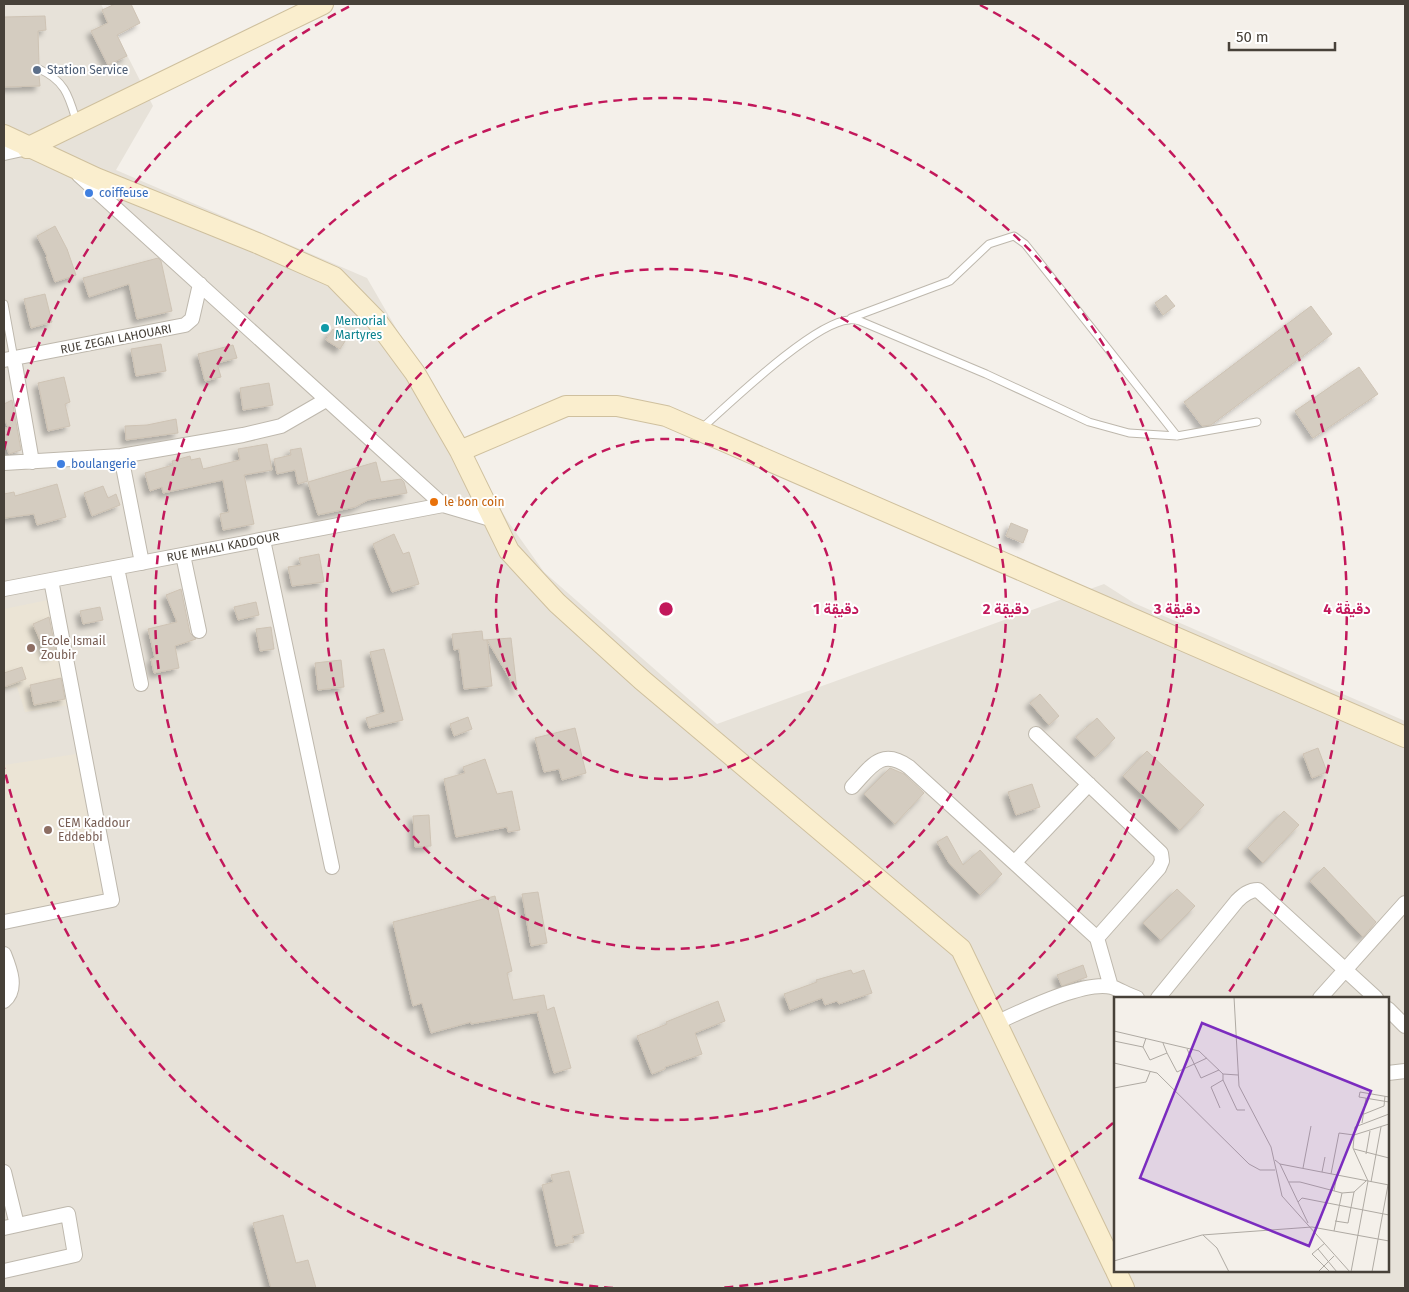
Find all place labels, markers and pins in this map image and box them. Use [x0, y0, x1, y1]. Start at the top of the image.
place label: Station Service [47, 63, 128, 77]
marker: Station Service [31, 64, 43, 76]
place label: coiffeuse [99, 186, 148, 200]
marker: coiffeuse [83, 187, 95, 199]
place label: Memorial Martyres [335, 314, 387, 342]
marker: Memorial Martyres [319, 322, 331, 334]
place label: boulangerie [71, 457, 136, 471]
marker: boulangerie [55, 458, 67, 470]
place label: le bon coin [444, 495, 504, 509]
marker: le bon coin [428, 496, 440, 508]
centre of rings [657, 600, 675, 618]
place label: Ecole Ismail Zoubir [41, 634, 106, 662]
marker: Ecole Ismail Zoubir [25, 642, 37, 654]
place label: CEM Kaddour Eddebbi [58, 816, 131, 844]
marker: CEM Kaddour Eddebbi [42, 824, 54, 836]

